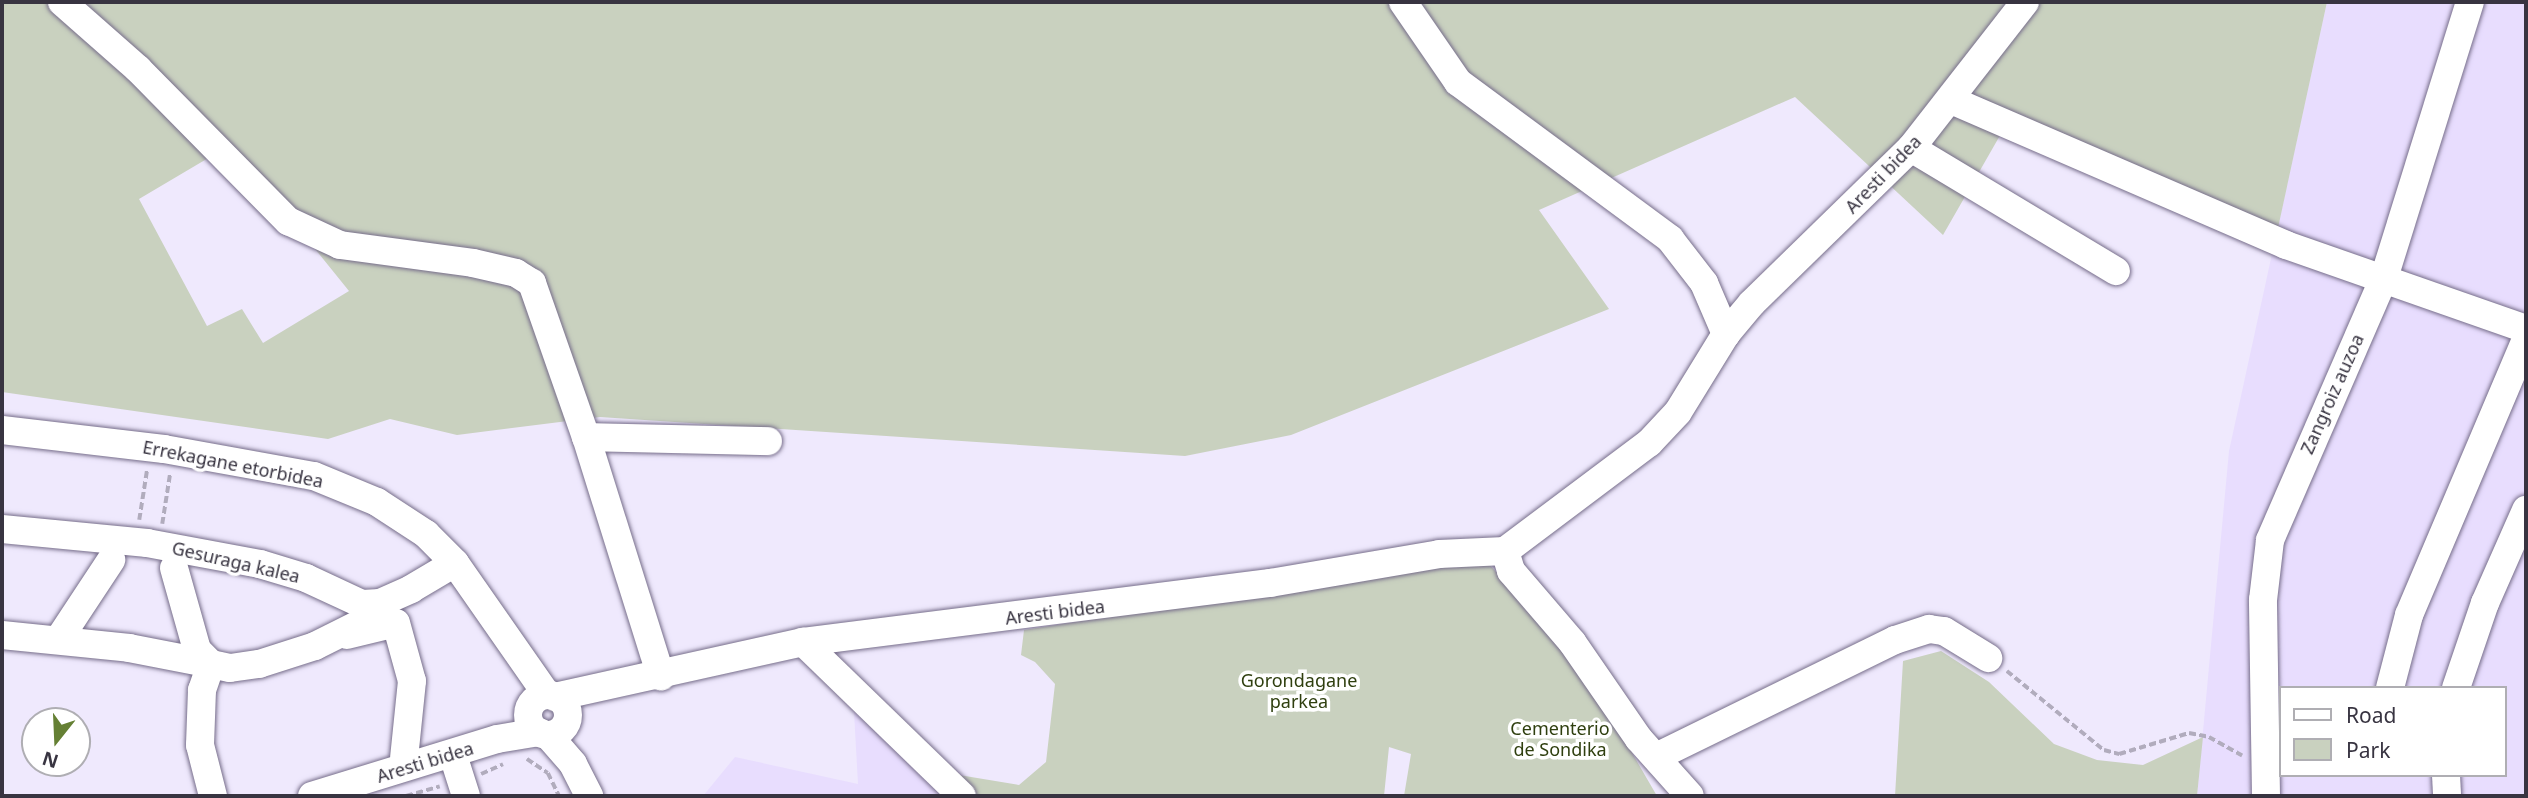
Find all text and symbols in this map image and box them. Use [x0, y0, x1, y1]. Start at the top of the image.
street label: Aresti bidea [1840, 130, 1926, 218]
street label: Zangroiz auzoa [2296, 331, 2368, 457]
street label: Errekagane etorbidea [141, 436, 325, 492]
street label: Gesuraga kalea [170, 537, 302, 587]
street label: Aresti bidea [1004, 595, 1106, 629]
park label: Gorondagane parkea [1241, 670, 1357, 712]
legend [2280, 686, 2507, 777]
text: Road [2346, 701, 2396, 729]
north arrow [21, 707, 91, 777]
park label: Cementerio de Sondika [1510, 718, 1610, 760]
text: Park [2346, 736, 2390, 764]
street label: Aresti bidea [374, 737, 476, 787]
text: N [39, 745, 62, 775]

